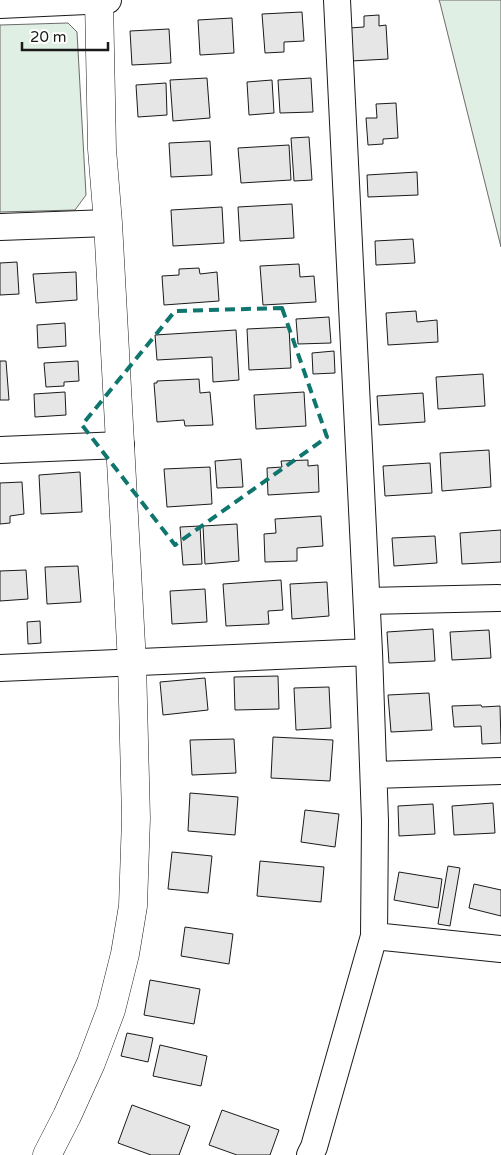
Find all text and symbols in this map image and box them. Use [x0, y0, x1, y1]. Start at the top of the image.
scale bar [22, 20, 109, 52]
text: 20 m [30, 28, 67, 46]

